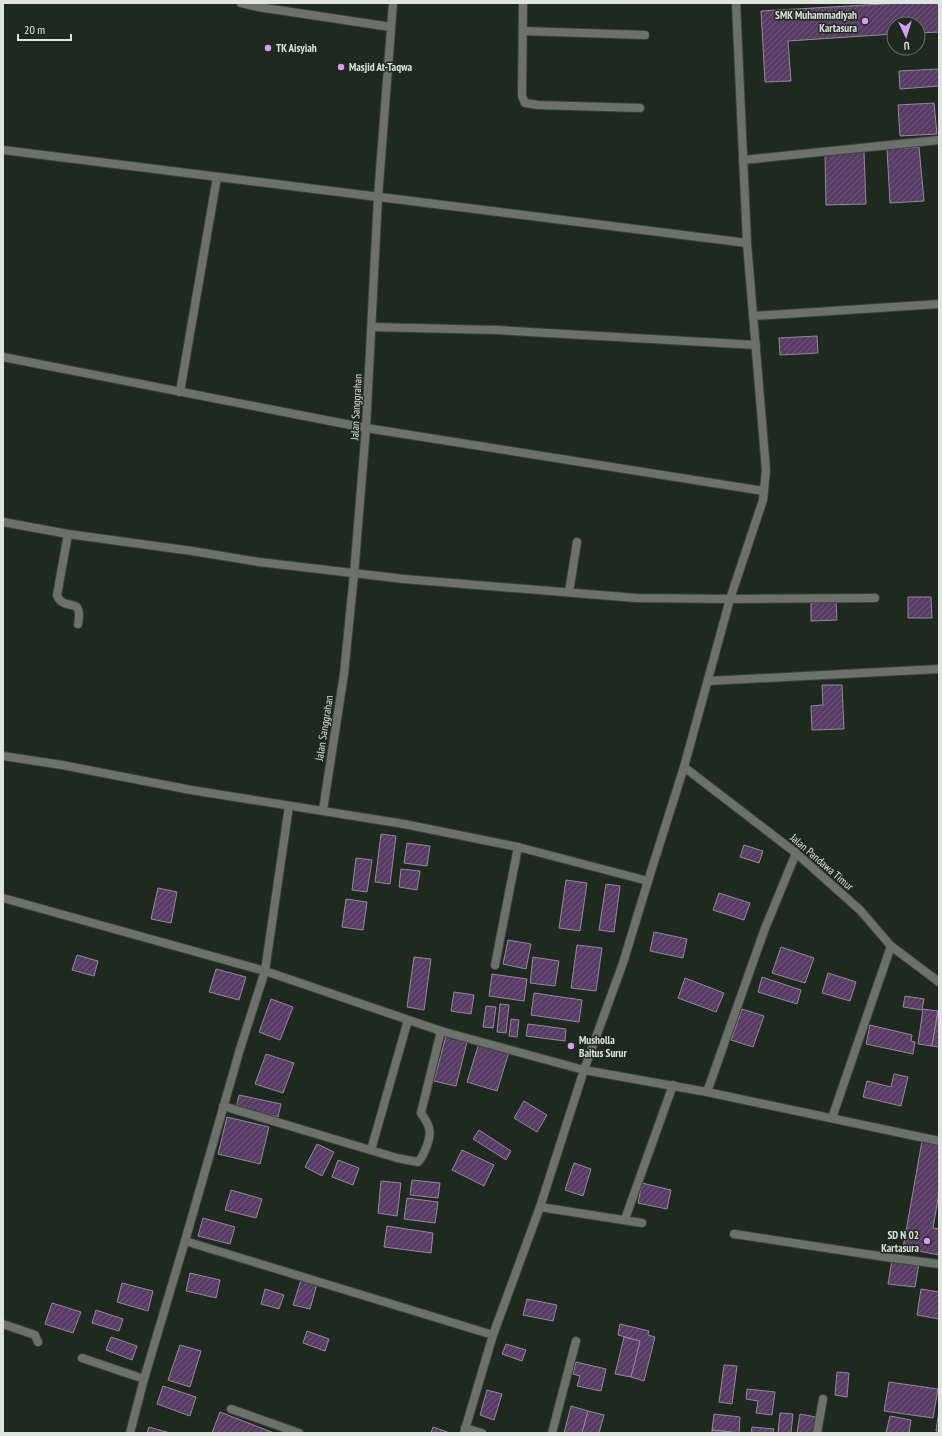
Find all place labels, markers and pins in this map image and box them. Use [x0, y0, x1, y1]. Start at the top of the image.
place label: SMK Muhammadiyah Kartasura [775, 8, 857, 35]
marker: SMK Muhammadiyah Kartasura [860, 16, 870, 26]
place label: TK Aisyiah [276, 41, 317, 55]
marker: TK Aisyiah [263, 43, 273, 53]
place label: Masjid At-Taqwa [349, 60, 413, 74]
marker: Masjid At-Taqwa [336, 62, 346, 72]
place label: Musholla Baitus Surur [579, 1033, 627, 1060]
marker: Musholla Baitus Surur [566, 1041, 576, 1051]
place label: SD N 02 Kartasura [881, 1228, 919, 1255]
marker: SD N 02 Kartasura [922, 1236, 932, 1246]

